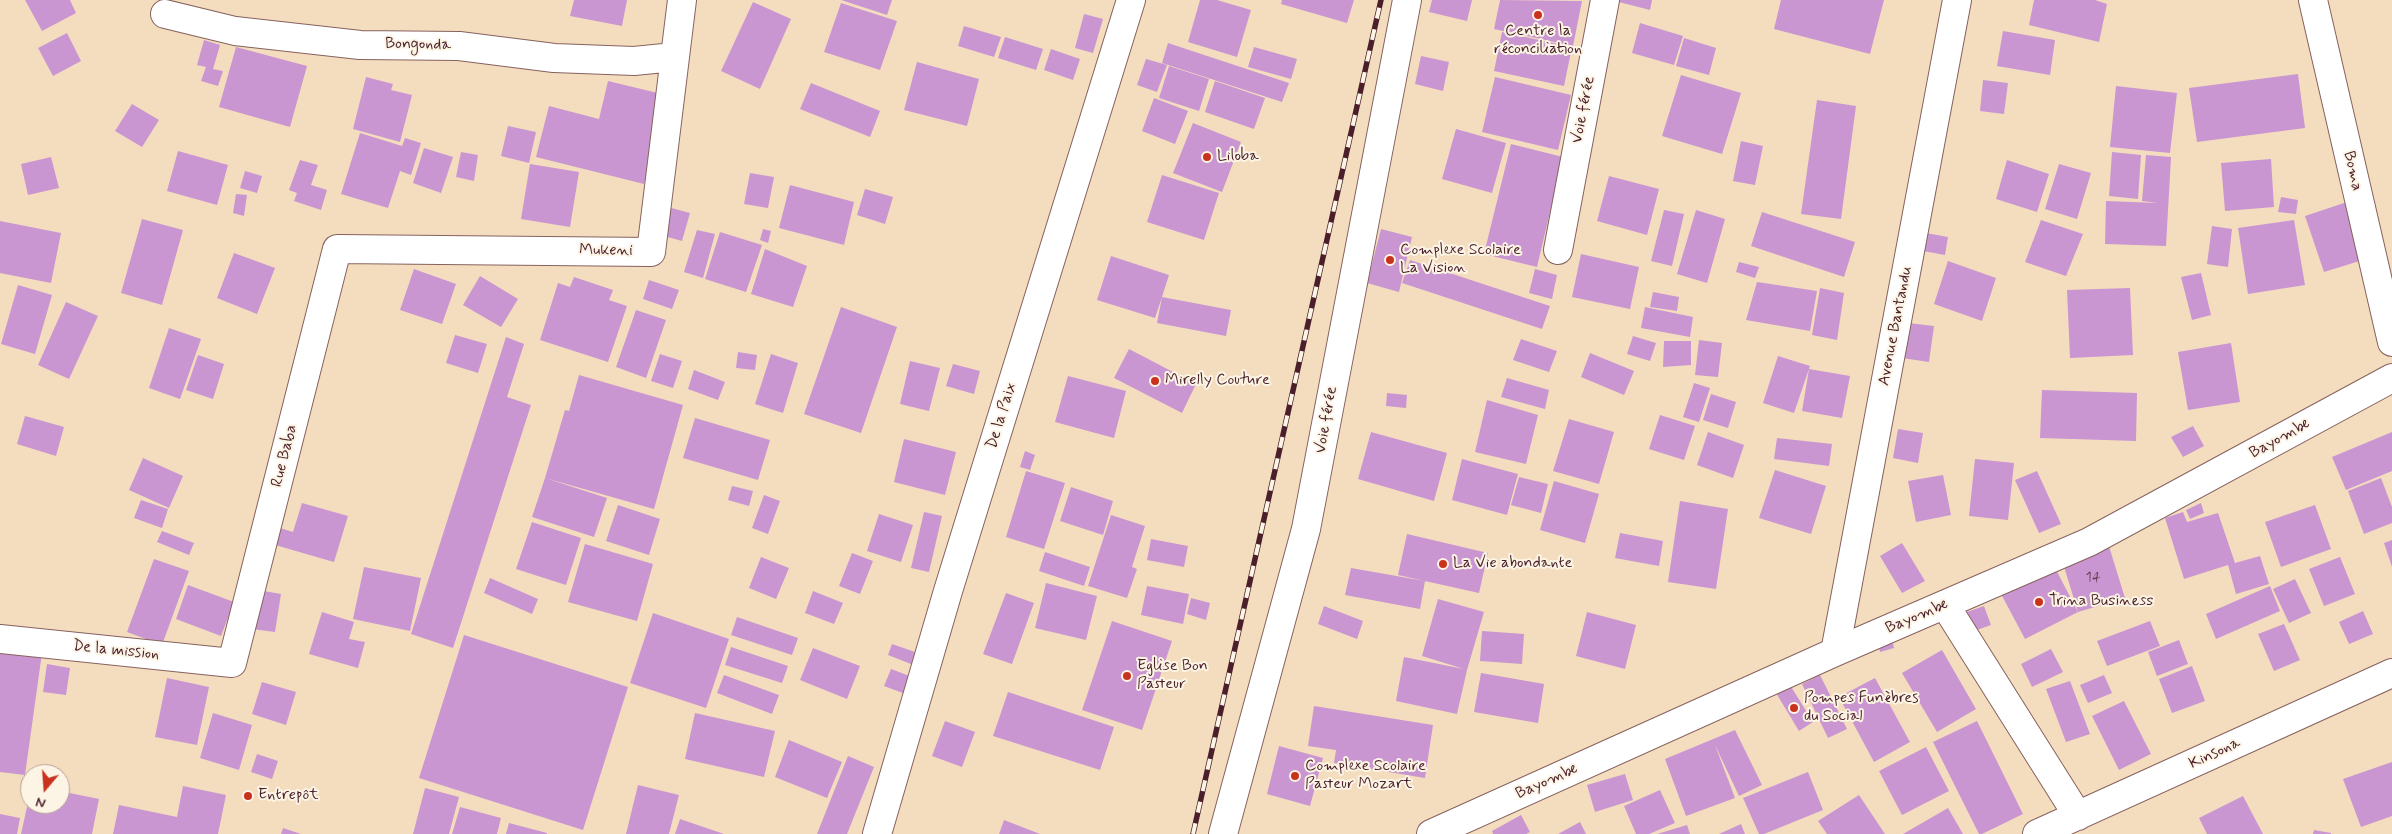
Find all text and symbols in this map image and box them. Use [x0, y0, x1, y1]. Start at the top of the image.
marker: Centre la réconciliation [1532, 9, 1544, 21]
place label: Centre la réconciliation [1494, 22, 1582, 60]
street label: Bongonda [385, 35, 451, 55]
street label: Voie férée [1568, 75, 1600, 145]
place label: Liloba [1217, 147, 1259, 167]
street label: Boma [2338, 149, 2366, 193]
marker: Liloba [1201, 151, 1213, 163]
street label: Mukeni [579, 241, 633, 261]
place label: Complexe Scolaire La Vision [1400, 241, 1521, 279]
marker: Complexe Scolaire La Vision [1384, 254, 1396, 266]
street label: Avenue Bantandu [1875, 265, 1917, 387]
place label: Mirelly Couture [1165, 371, 1270, 391]
marker: Mirelly Couture [1149, 375, 1161, 387]
street label: De la Paix [983, 381, 1021, 451]
street label: Voie férée [1312, 385, 1342, 455]
street label: Bayombe [2247, 415, 2313, 463]
street label: Rue Baba [268, 423, 302, 489]
place label: La Vie abondante [1453, 554, 1572, 574]
marker: La Vie abondante [1437, 558, 1449, 570]
house number: 14 [2086, 570, 2100, 586]
place label: Trina Business [2049, 592, 2153, 612]
street label: Bayombe [1883, 595, 1951, 639]
marker: Trina Business [2033, 596, 2045, 608]
street label: De la mission [72, 637, 160, 665]
place label: Eglise Bon Pasteur [1137, 657, 1208, 695]
marker: Eglise Bon Pasteur [1121, 670, 1133, 682]
place label: Pompes Funèbres du Social [1804, 689, 1918, 727]
marker: Pompes Funèbres du Social [1788, 702, 1800, 714]
street label: Kinsona [2186, 734, 2244, 774]
place label: Complexe Scolaire Pasteur Mozart [1305, 757, 1426, 795]
street label: Bayombe [1513, 760, 1581, 804]
north arrow [20, 764, 70, 814]
marker: Complexe Scolaire Pasteur Mozart [1289, 770, 1301, 782]
place label: Entrepôt [258, 786, 319, 806]
marker: Entrepôt [242, 790, 254, 802]
text: N [33, 792, 48, 812]

